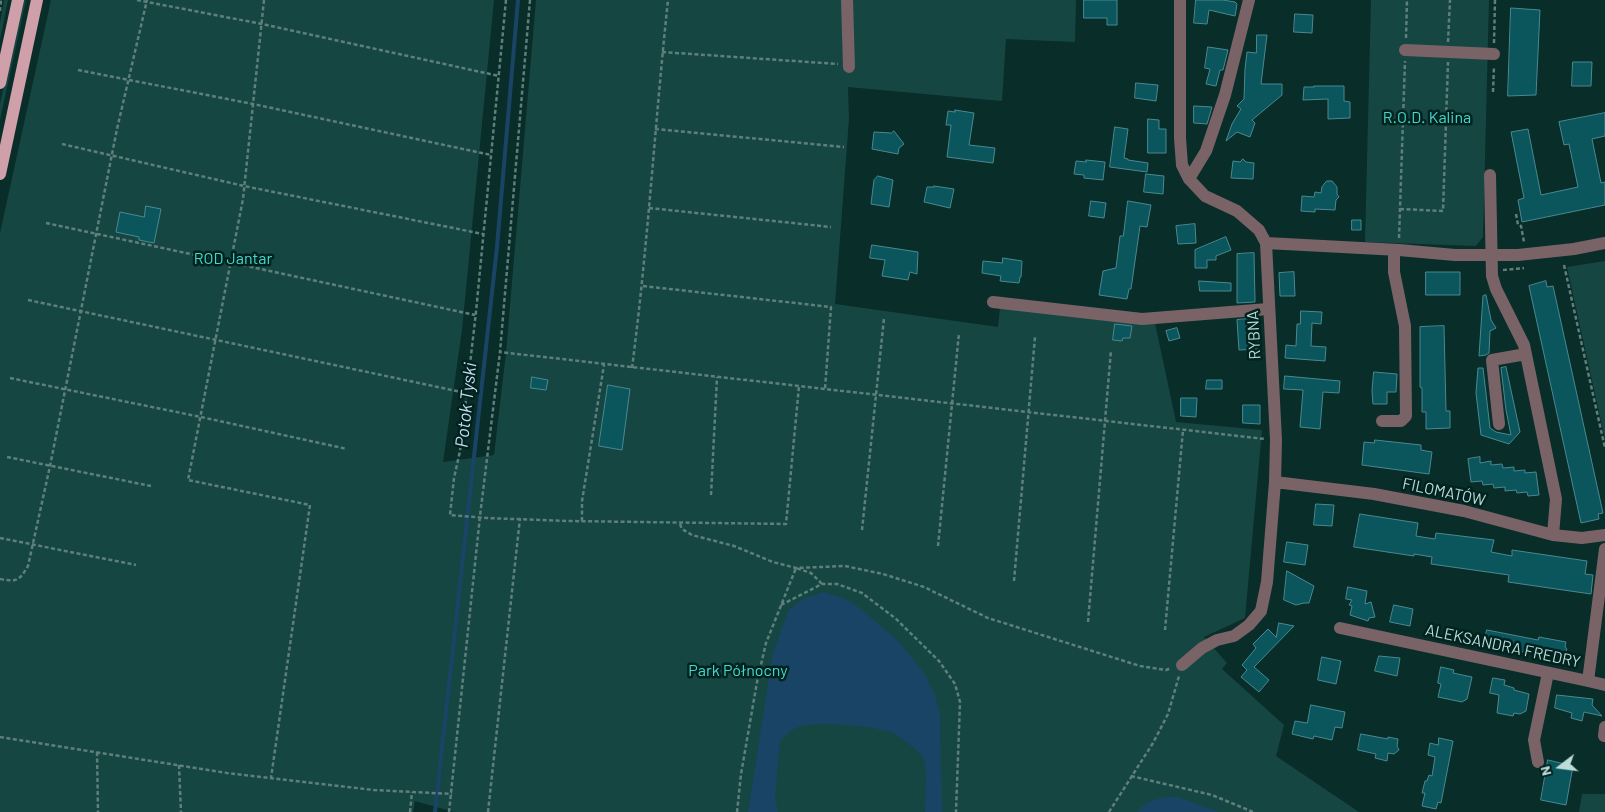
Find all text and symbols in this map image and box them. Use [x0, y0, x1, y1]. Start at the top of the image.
park label: R.O.D. Kalina [1383, 108, 1471, 128]
park label: ROD Jantar [194, 249, 272, 269]
street label: RYBNA [1243, 310, 1265, 360]
water label: Potok Tyski [451, 361, 481, 449]
street label: FILOMATÓW [1401, 474, 1487, 510]
street label: ALEKSANDRA FREDRY [1424, 620, 1582, 672]
park label: Park Północny [688, 661, 788, 681]
north arrow [1535, 742, 1585, 792]
text: N [1536, 764, 1554, 778]

